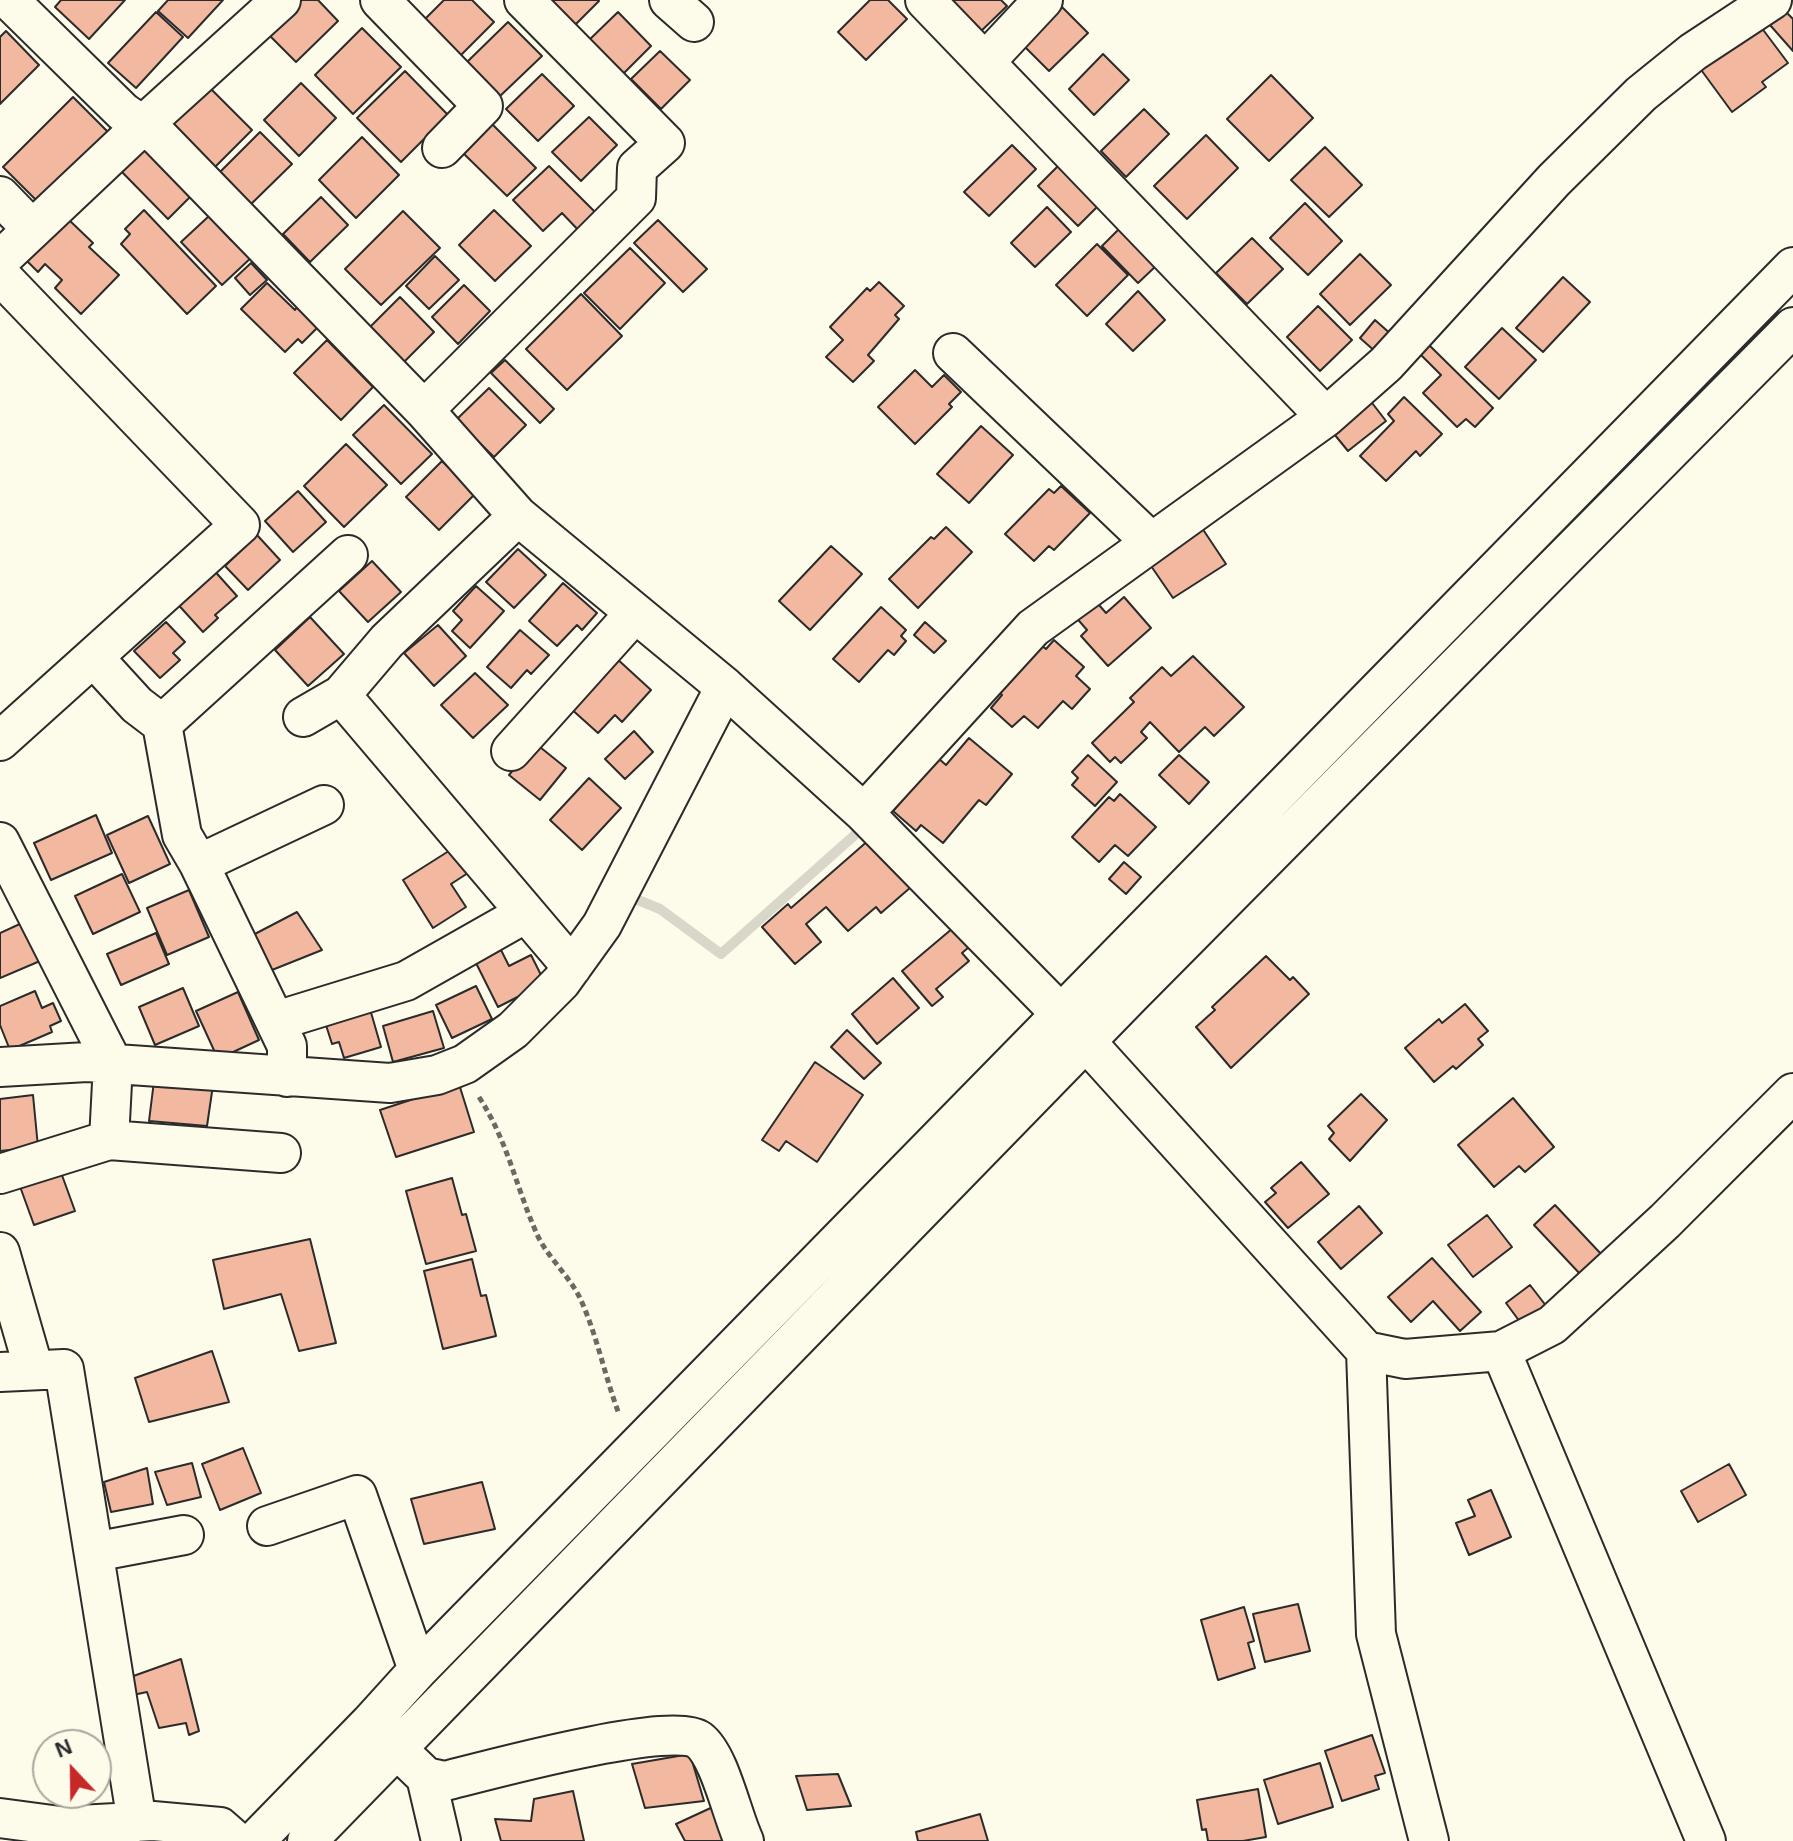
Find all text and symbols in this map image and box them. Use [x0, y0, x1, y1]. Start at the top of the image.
north arrow [32, 1729, 112, 1809]
text: N [52, 1734, 76, 1763]

